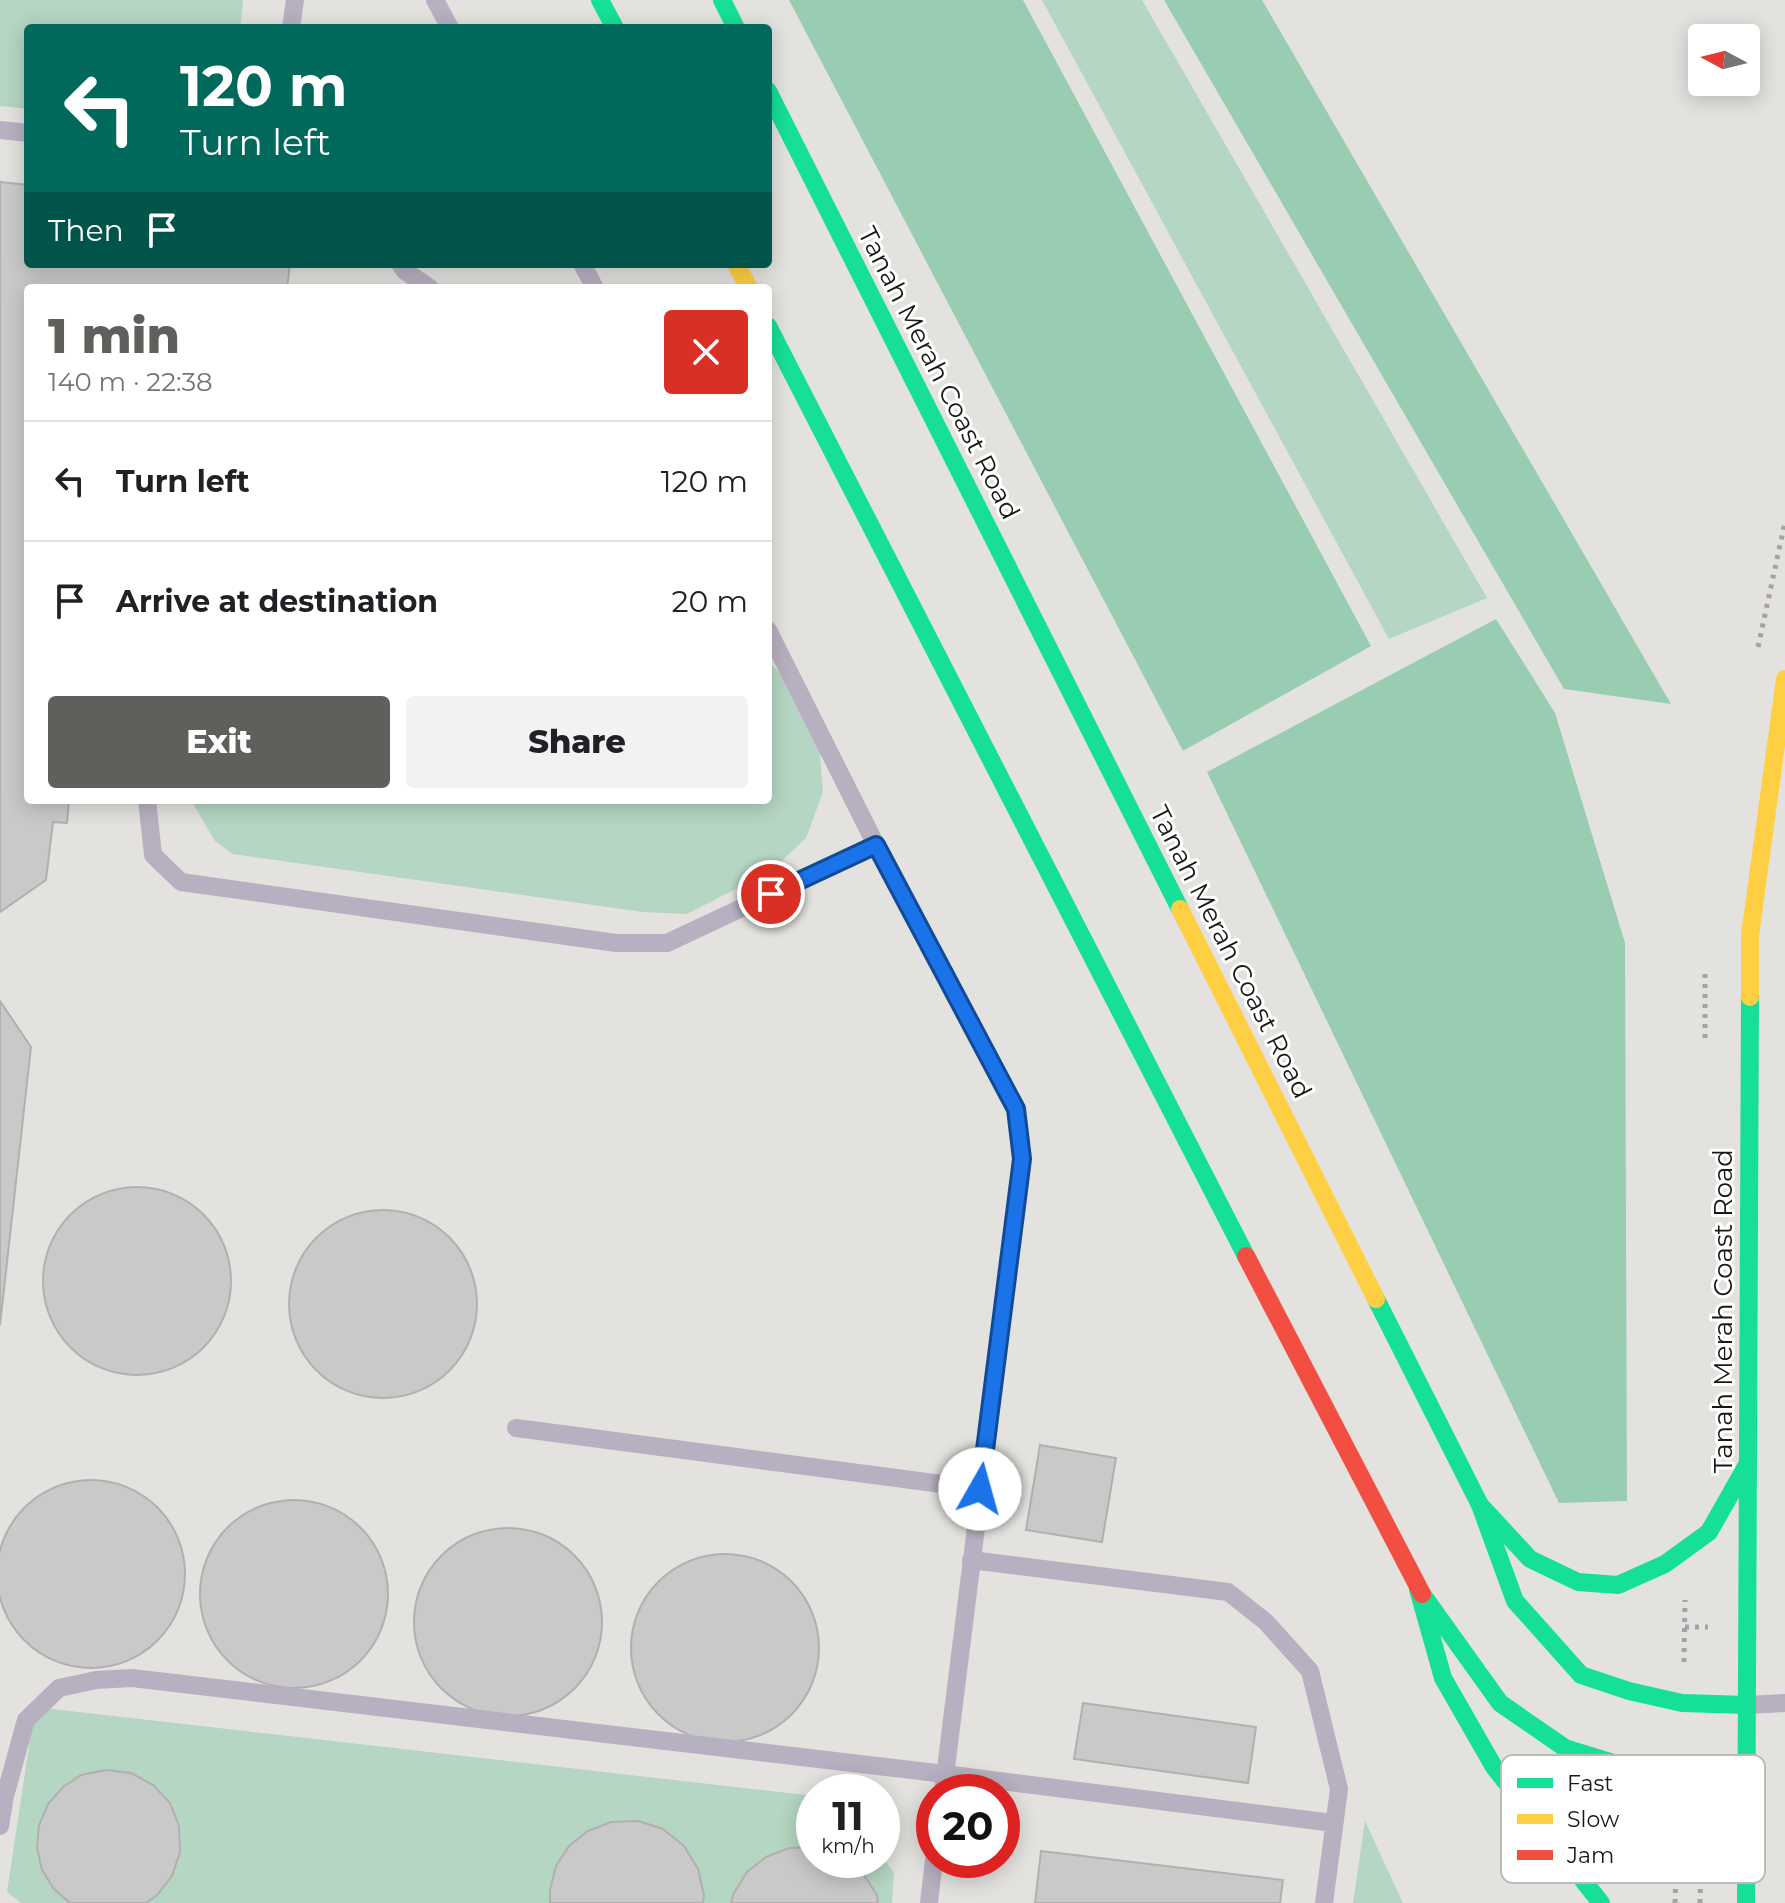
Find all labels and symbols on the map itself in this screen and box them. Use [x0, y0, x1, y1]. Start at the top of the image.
north arrow [1688, 24, 1760, 96]
street label: Tanah Merah Coast Road [851, 221, 1027, 525]
street label: Tanah Merah Coast Road [1143, 800, 1319, 1104]
pin [737, 860, 805, 928]
street label: Tanah Merah Coast Road [1707, 1149, 1739, 1473]
position arrow [938, 1447, 1022, 1531]
legend [1501, 1755, 1765, 1883]
text: Fast [1567, 1770, 1613, 1797]
speed limit sign: 20 [916, 1774, 1020, 1878]
text: Slow [1567, 1806, 1620, 1833]
text: Jam [1566, 1842, 1614, 1869]

